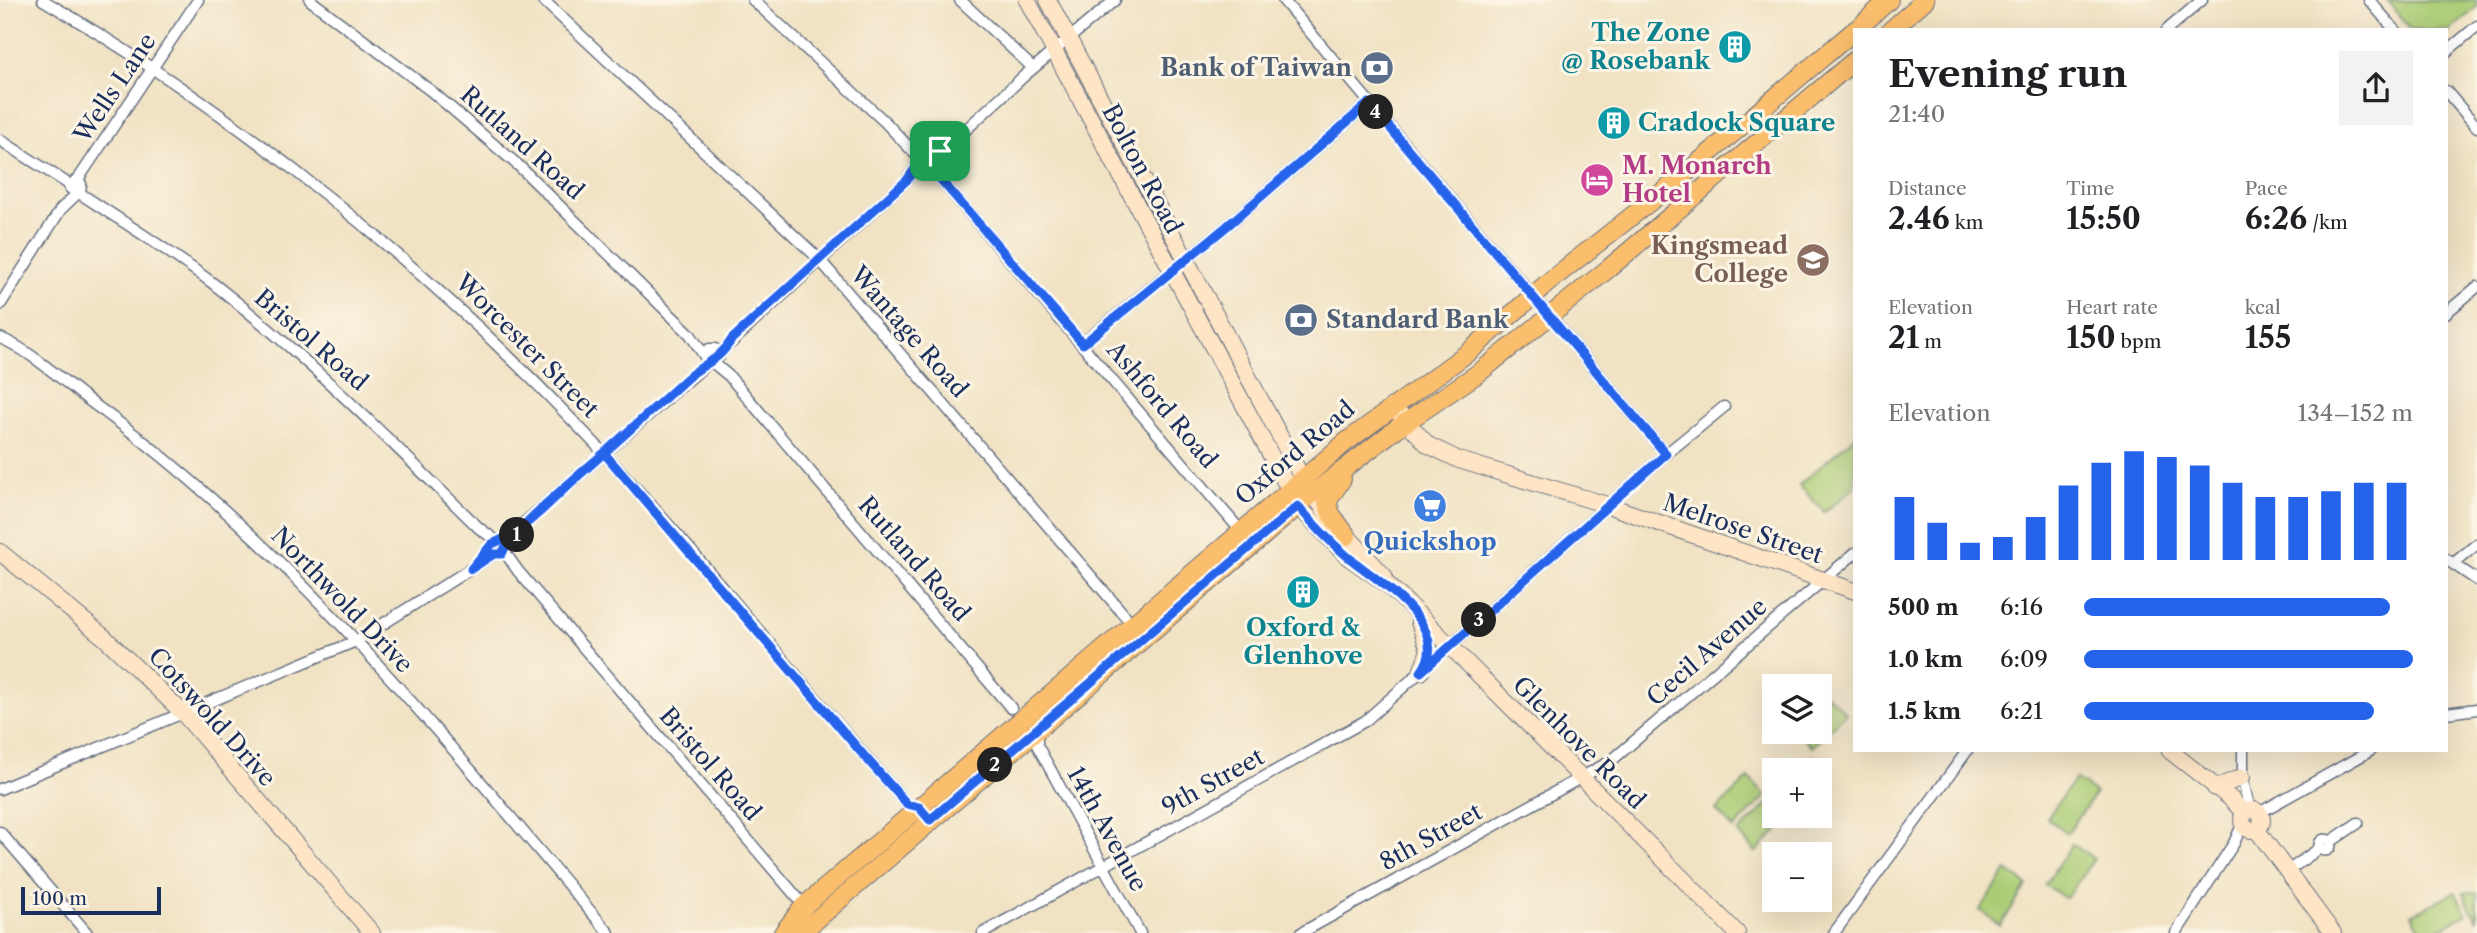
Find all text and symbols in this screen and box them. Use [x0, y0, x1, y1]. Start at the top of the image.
place label: The Zone @ Rosebank [1561, 18, 1711, 75]
street label: Wells Lane [67, 28, 162, 149]
building icon: The Zone @ Rosebank [1716, 28, 1754, 66]
bank icon: Bank of Taiwan [1358, 49, 1396, 87]
text: Evening run [1888, 50, 2128, 97]
button: share [2339, 51, 2413, 125]
place label: Bank of Taiwan [1160, 53, 1353, 82]
street label: Rutland Road [455, 80, 590, 206]
pin: 4 [1358, 94, 1394, 130]
street label: Bolton Road [1096, 99, 1189, 239]
text: 4 [1370, 100, 1381, 123]
text: 21:40 [1888, 100, 1945, 128]
building icon: Cradock Square [1595, 104, 1633, 142]
place label: Cradock Square [1638, 108, 1835, 137]
pin [910, 121, 970, 181]
icon: arrive [921, 132, 959, 170]
place label: M. Monarch Hotel [1622, 151, 1772, 208]
hotel icon: M. Monarch Hotel [1578, 161, 1616, 199]
text: Distance [1888, 177, 1967, 200]
text: Time [2066, 177, 2114, 200]
text: Pace [2245, 177, 2288, 200]
text: 2.46 [1888, 200, 1950, 237]
text: 15:50 [2066, 200, 2141, 237]
text: 6:26 [2245, 200, 2307, 237]
text: km [1950, 211, 1983, 234]
text: /km [2307, 211, 2348, 234]
place label: Kingsmead College [1651, 231, 1788, 288]
school or university icon: Kingsmead College [1794, 241, 1832, 279]
street label: Wantage Road [844, 259, 975, 404]
street label: Worcester Street [449, 267, 606, 424]
street label: Bristol Road [249, 283, 374, 397]
text: Elevation [1888, 296, 1973, 319]
text: Heart rate [2066, 296, 2158, 319]
text: kcal [2245, 296, 2281, 319]
bank icon: Standard Bank [1282, 301, 1320, 339]
place label: Standard Bank [1326, 305, 1510, 334]
text: 21 [1888, 319, 1919, 356]
text: 150 [2066, 319, 2116, 356]
text: 155 [2245, 319, 2291, 356]
text: m [1919, 330, 1942, 353]
text: bpm [2116, 330, 2161, 353]
street label: Ashford Road [1100, 335, 1224, 474]
street label: Oxford Road [1229, 394, 1361, 511]
text: Elevation [1888, 399, 1991, 427]
text: 134–152 m [2298, 399, 2413, 427]
supermarket icon: Quickshop [1411, 487, 1449, 525]
street label: Melrose Street [1659, 488, 1827, 570]
street label: Rutland Road [852, 490, 977, 627]
pin: 1 [500, 518, 534, 552]
street label: Northwold Drive [265, 521, 419, 679]
text: 1 [512, 523, 521, 546]
place label: Quickshop [1363, 527, 1497, 556]
building icon: Oxford & Glenhove [1284, 573, 1322, 611]
street label: Cecil Avenue [1641, 592, 1773, 712]
text: 500 m [1888, 593, 1959, 621]
text: 6:16 [2000, 593, 2043, 621]
pin: 3 [1462, 602, 1496, 638]
text: 3 [1473, 608, 1484, 631]
place label: Oxford & Glenhove [1243, 613, 1363, 670]
street label: Cotswold Drive [143, 641, 282, 792]
text: 1.0 km [1888, 645, 1963, 673]
text: 6:09 [2000, 645, 2048, 673]
street label: Glenhove Road [1507, 670, 1652, 815]
map controls [1762, 674, 1832, 912]
button: layers [1762, 674, 1832, 744]
text: 1.5 km [1888, 697, 1961, 725]
text: 6:21 [2000, 697, 2043, 725]
street label: Bristol Road [653, 701, 768, 826]
street label: 9th Street [1157, 741, 1269, 821]
pin: 2 [978, 748, 1012, 782]
text: 2 [989, 753, 1000, 776]
button: + [1762, 758, 1832, 828]
street label: 14th Avenue [1061, 761, 1154, 896]
street label: 8th Street [1375, 796, 1487, 876]
button: − [1762, 842, 1832, 912]
scale bar [21, 884, 161, 916]
text: 100 m [32, 887, 87, 910]

